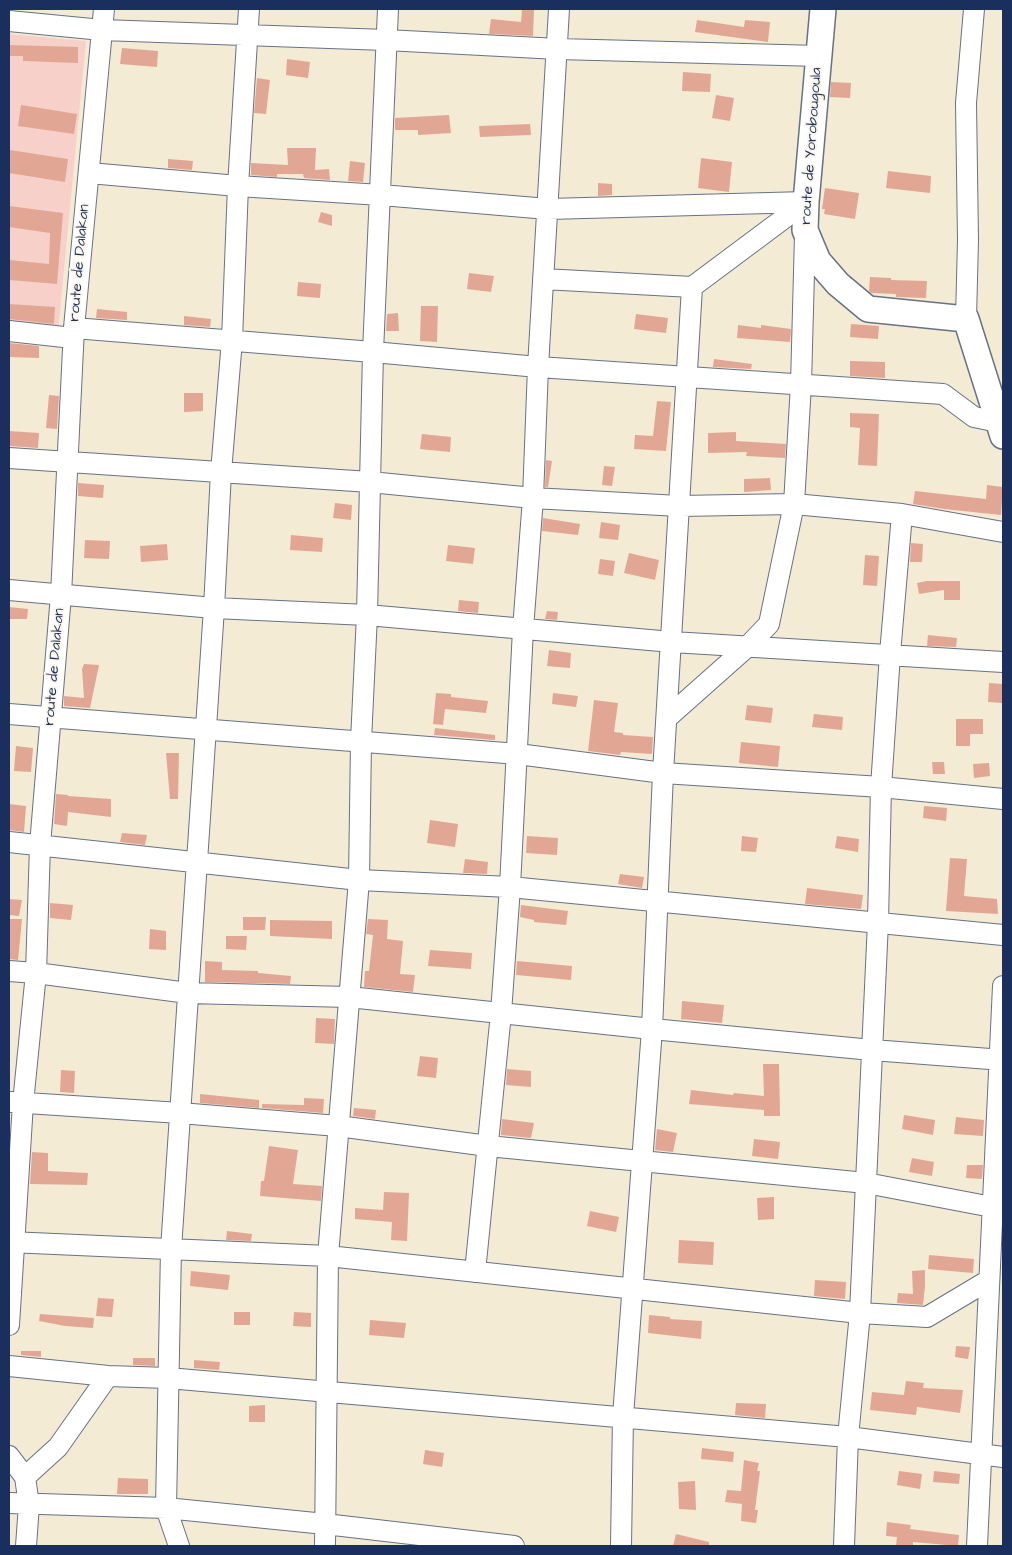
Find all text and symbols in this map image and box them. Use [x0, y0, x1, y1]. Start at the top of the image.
street label: route de Yorobougoula [798, 67, 826, 225]
street label: route de Dalakan [66, 203, 94, 323]
street label: route de Dalakan [41, 607, 69, 727]

